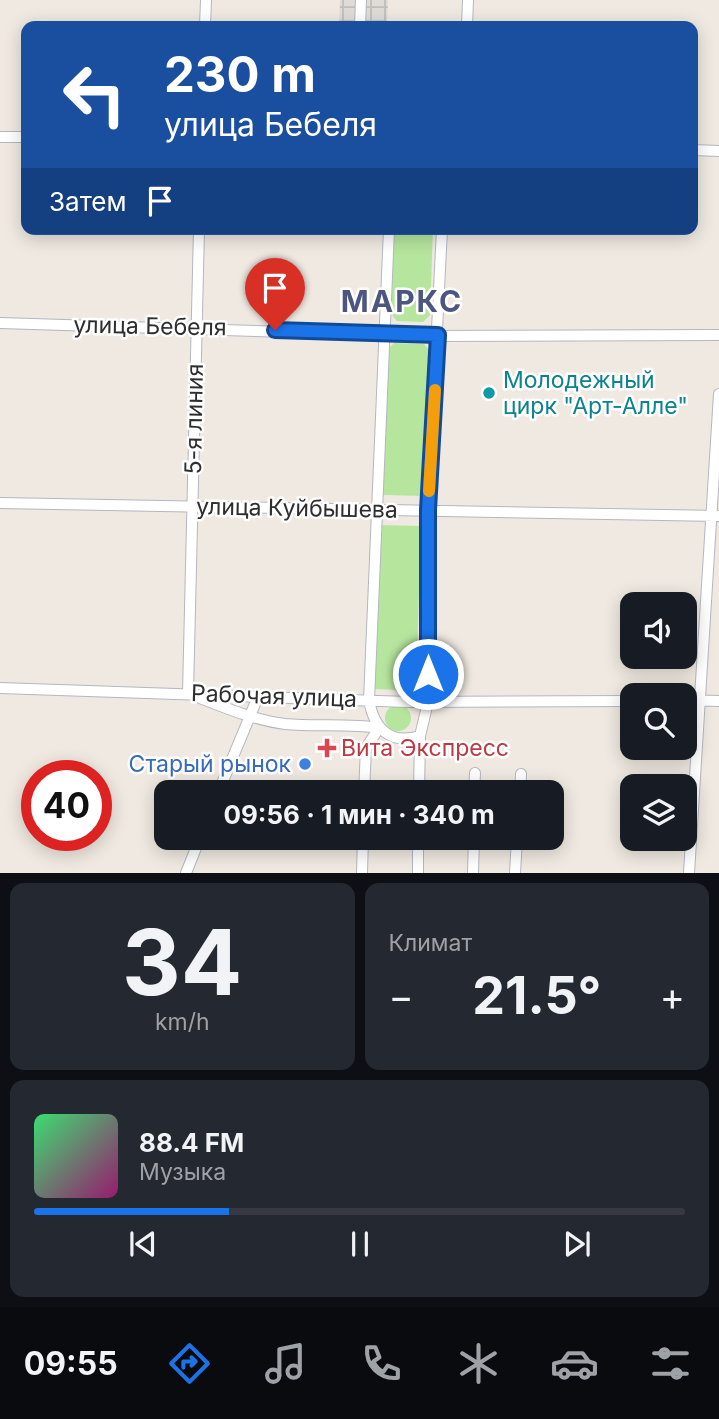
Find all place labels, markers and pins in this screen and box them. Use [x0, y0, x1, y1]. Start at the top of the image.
pin [245, 258, 305, 330]
place label: Молодежный цирк "Арт-Алле" [503, 366, 688, 420]
marker: Молодежный цирк "Арт-Алле" [481, 385, 497, 401]
place label: Вита Экспресс [341, 734, 509, 762]
marker: Вита Экспресс [319, 740, 335, 756]
place label: Старый рынок [129, 750, 292, 778]
marker: Старый рынок [297, 756, 313, 772]

